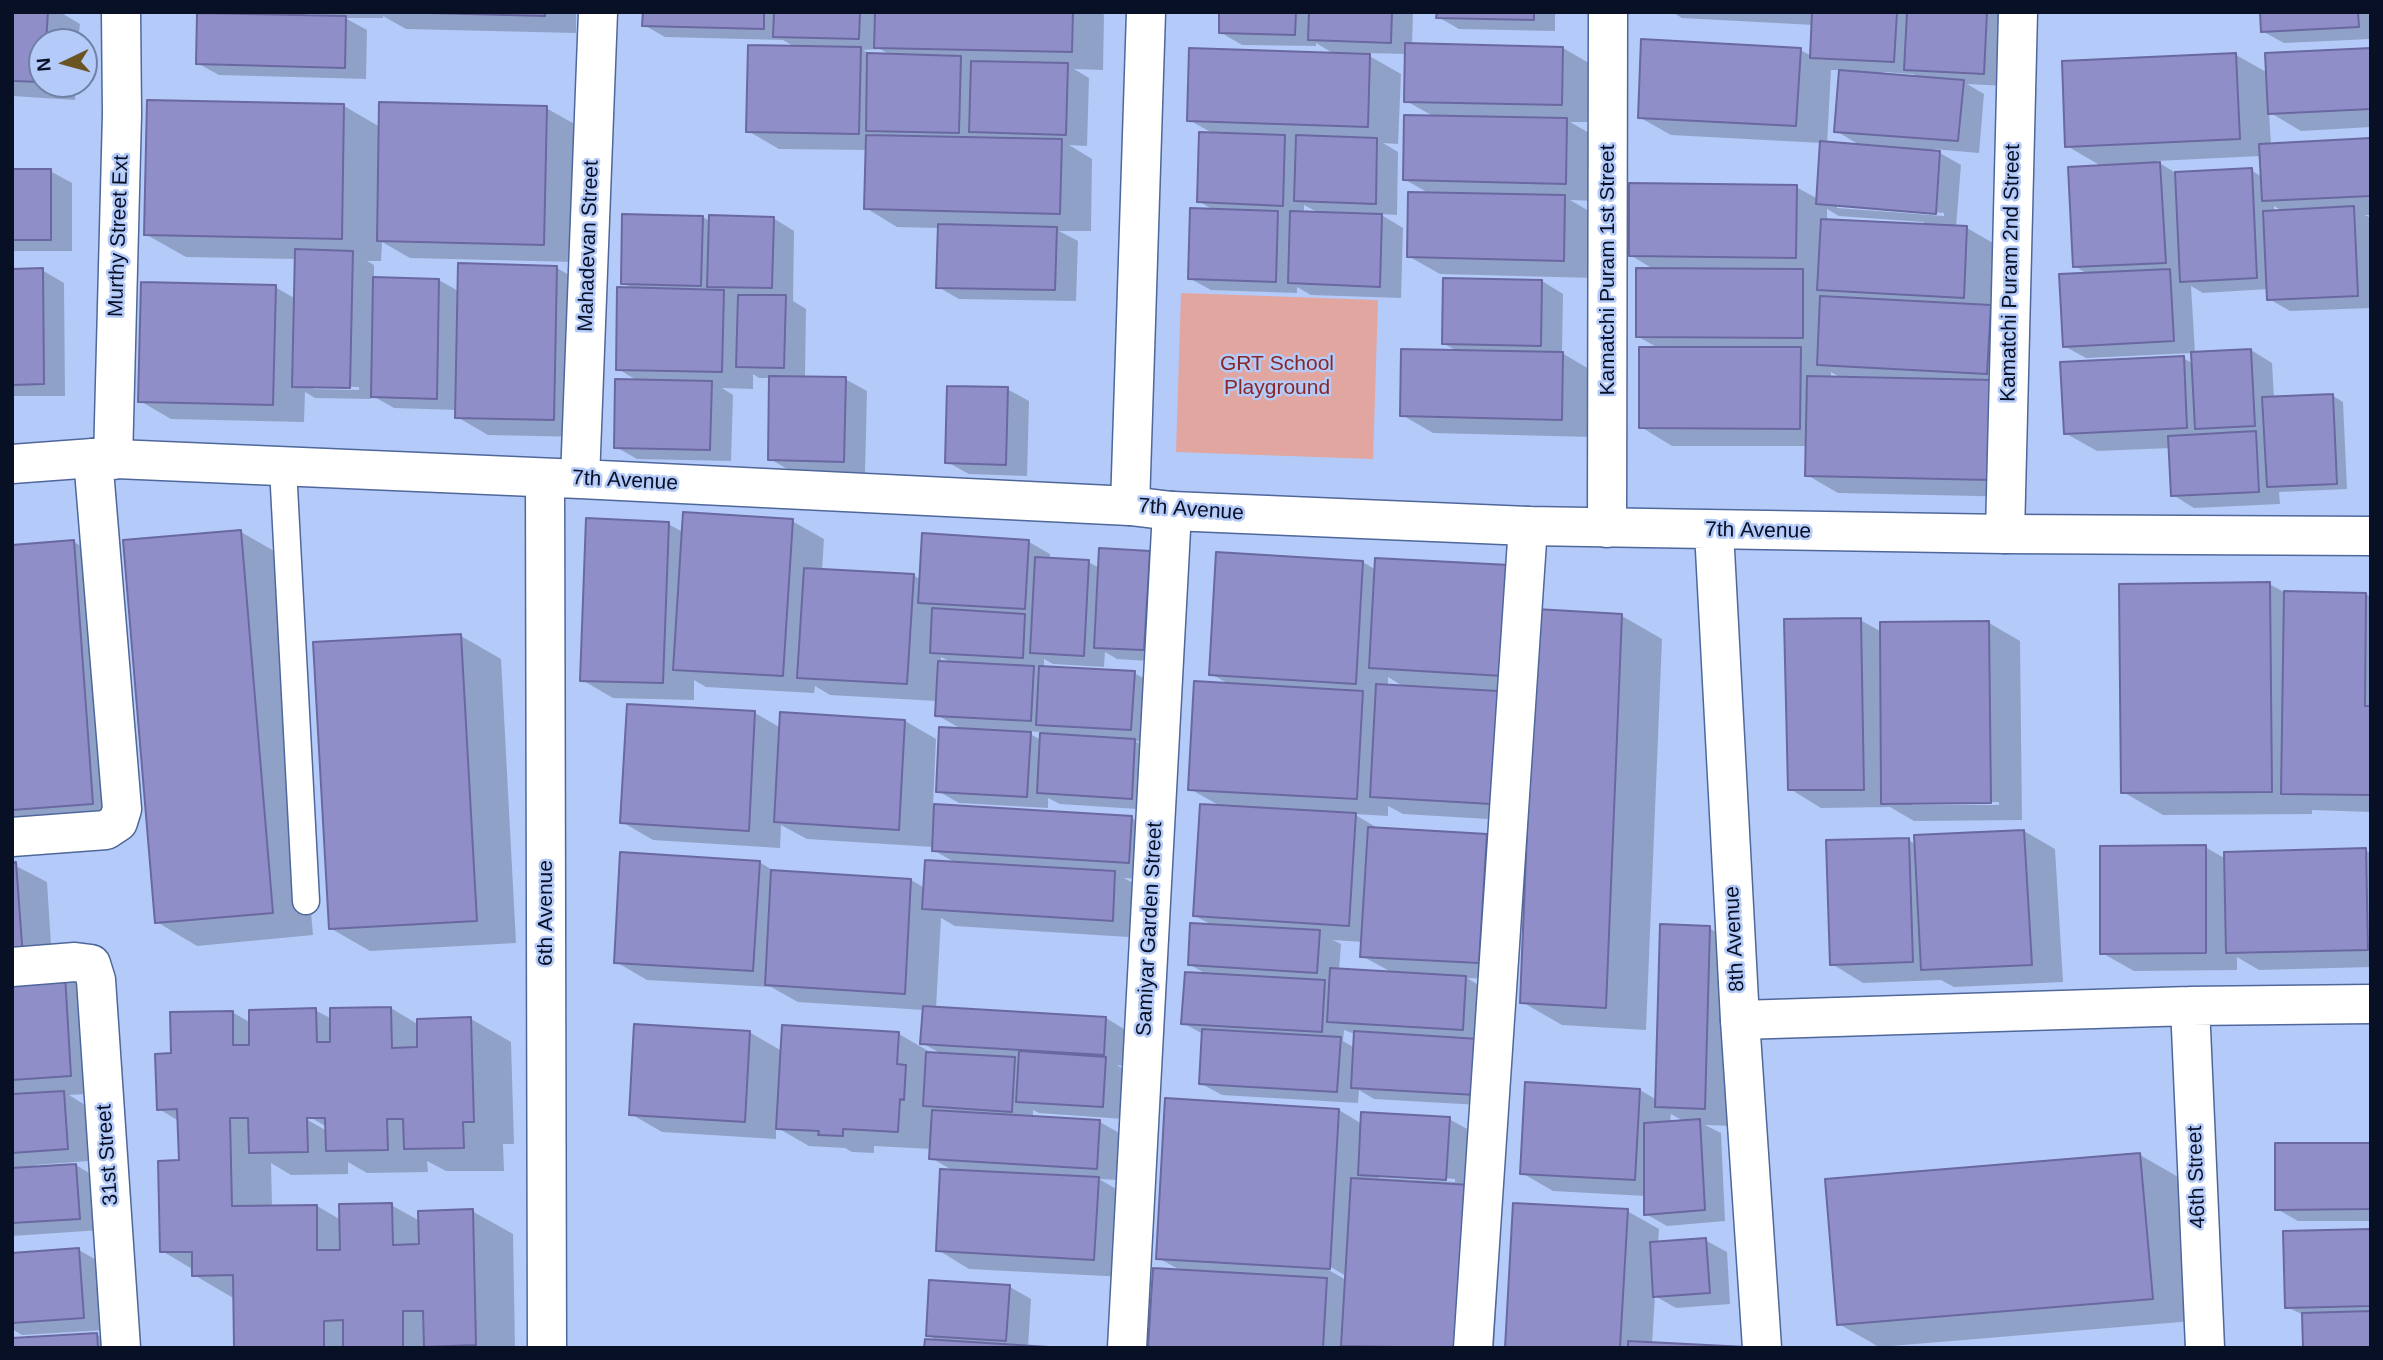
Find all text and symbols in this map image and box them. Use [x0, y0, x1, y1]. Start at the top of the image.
north arrow [28, 28, 98, 98]
text: N [33, 57, 55, 72]
street label: Kamatchi Puram 2nd Street [1996, 144, 2026, 402]
street label: Kamatchi Puram 1st Street [1595, 145, 1621, 395]
street label: Murthy Street Ext [104, 155, 134, 317]
street label: Mahadevan Street [573, 160, 605, 332]
park label: GRT School Playground [1220, 351, 1334, 401]
street label: 7th Avenue [571, 466, 679, 496]
street label: 7th Avenue [1137, 494, 1245, 526]
street label: 7th Avenue [1705, 517, 1811, 545]
street label: Samiyar Garden Street [1132, 821, 1168, 1037]
street label: 6th Avenue [533, 860, 559, 966]
street label: 8th Avenue [1720, 885, 1750, 993]
street label: 31st Street [92, 1103, 124, 1207]
street label: 46th Street [2183, 1125, 2211, 1229]

